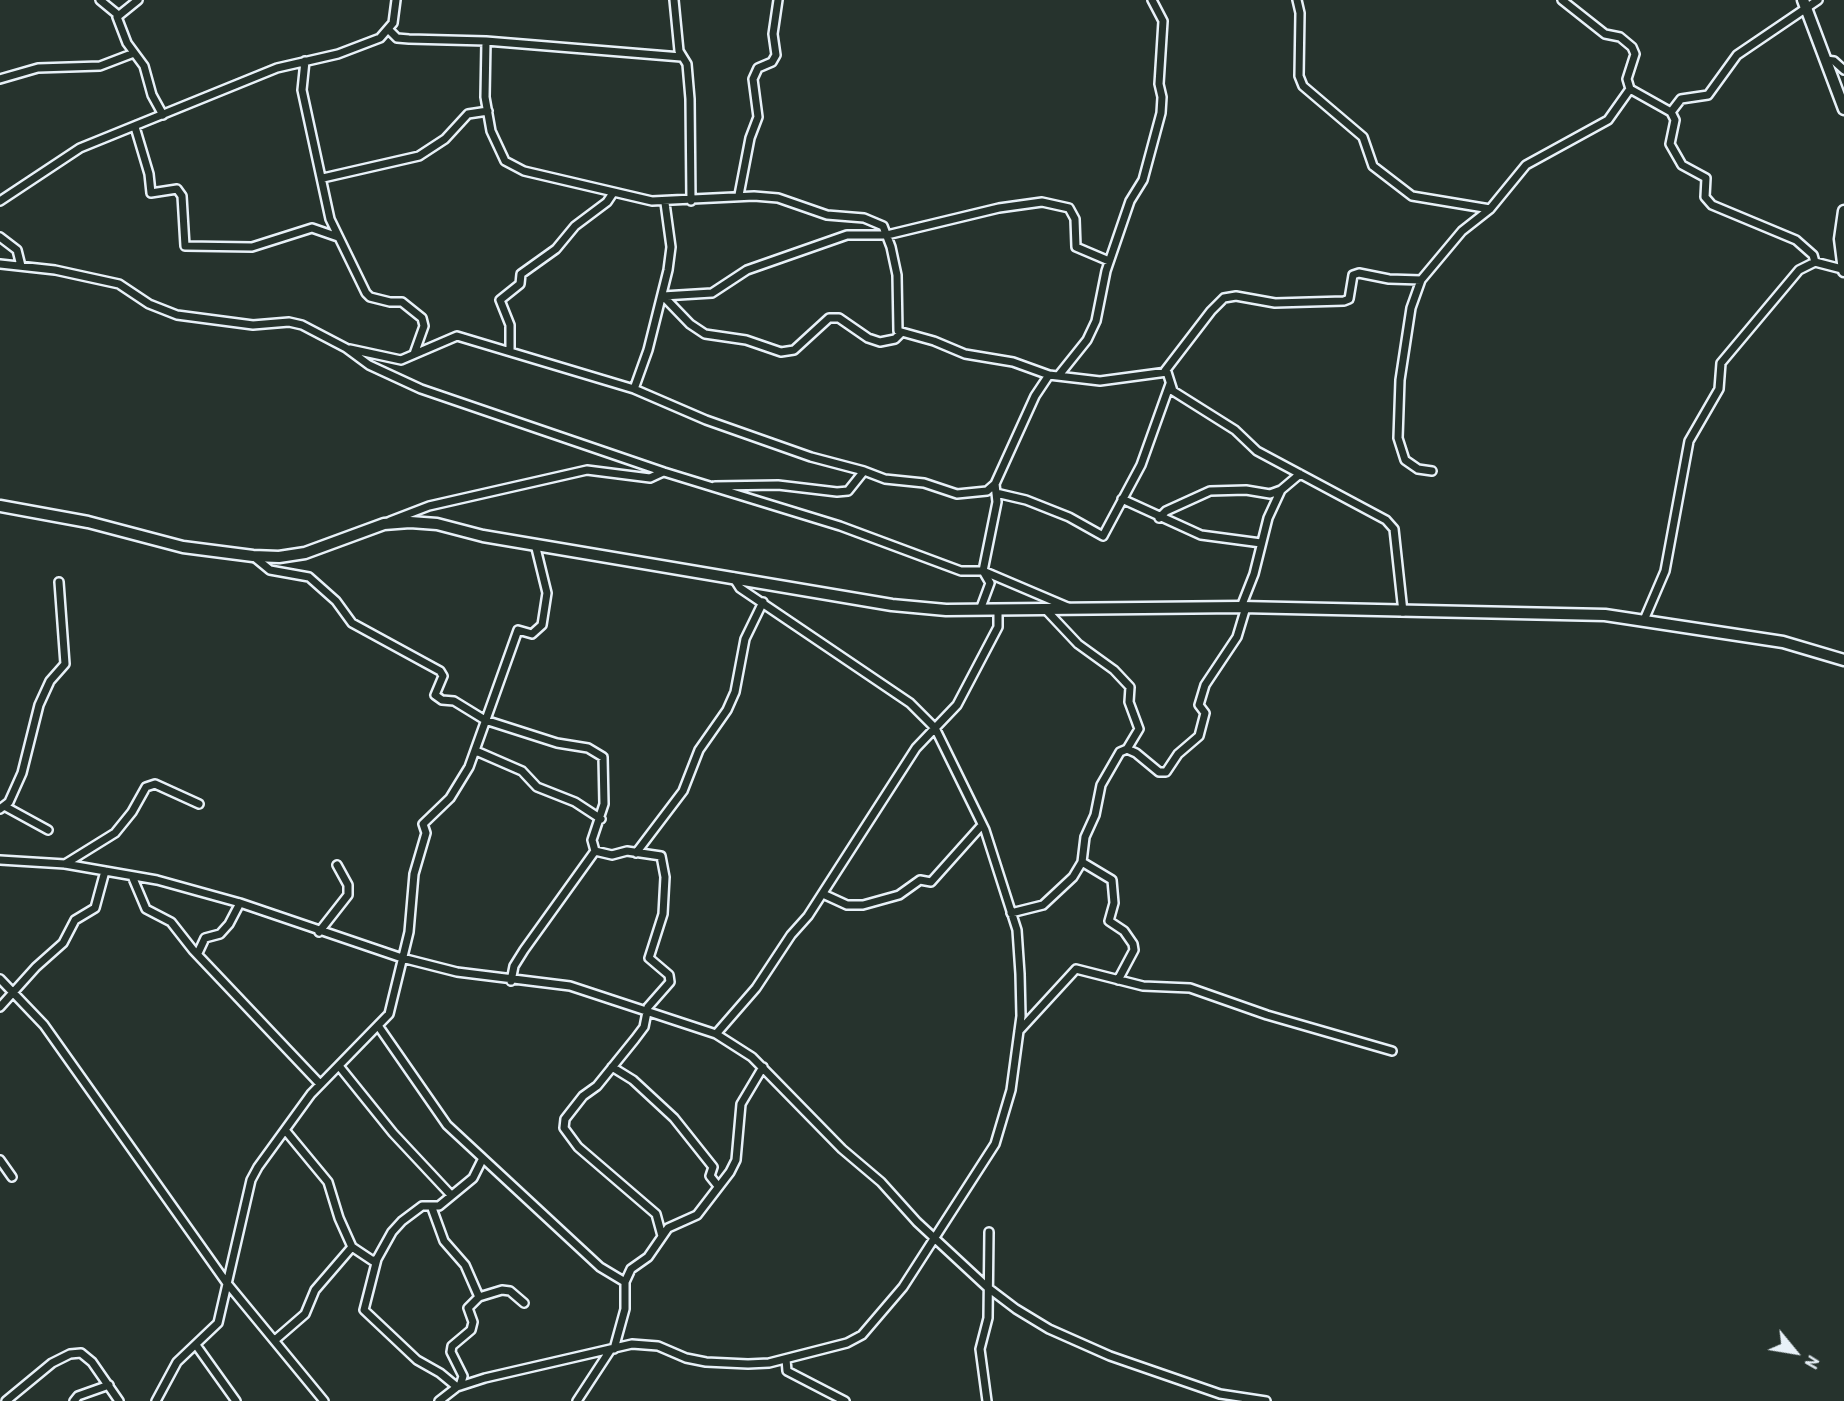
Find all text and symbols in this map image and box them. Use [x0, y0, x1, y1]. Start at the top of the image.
north arrow [1760, 1317, 1830, 1387]
text: N [1799, 1352, 1827, 1373]

